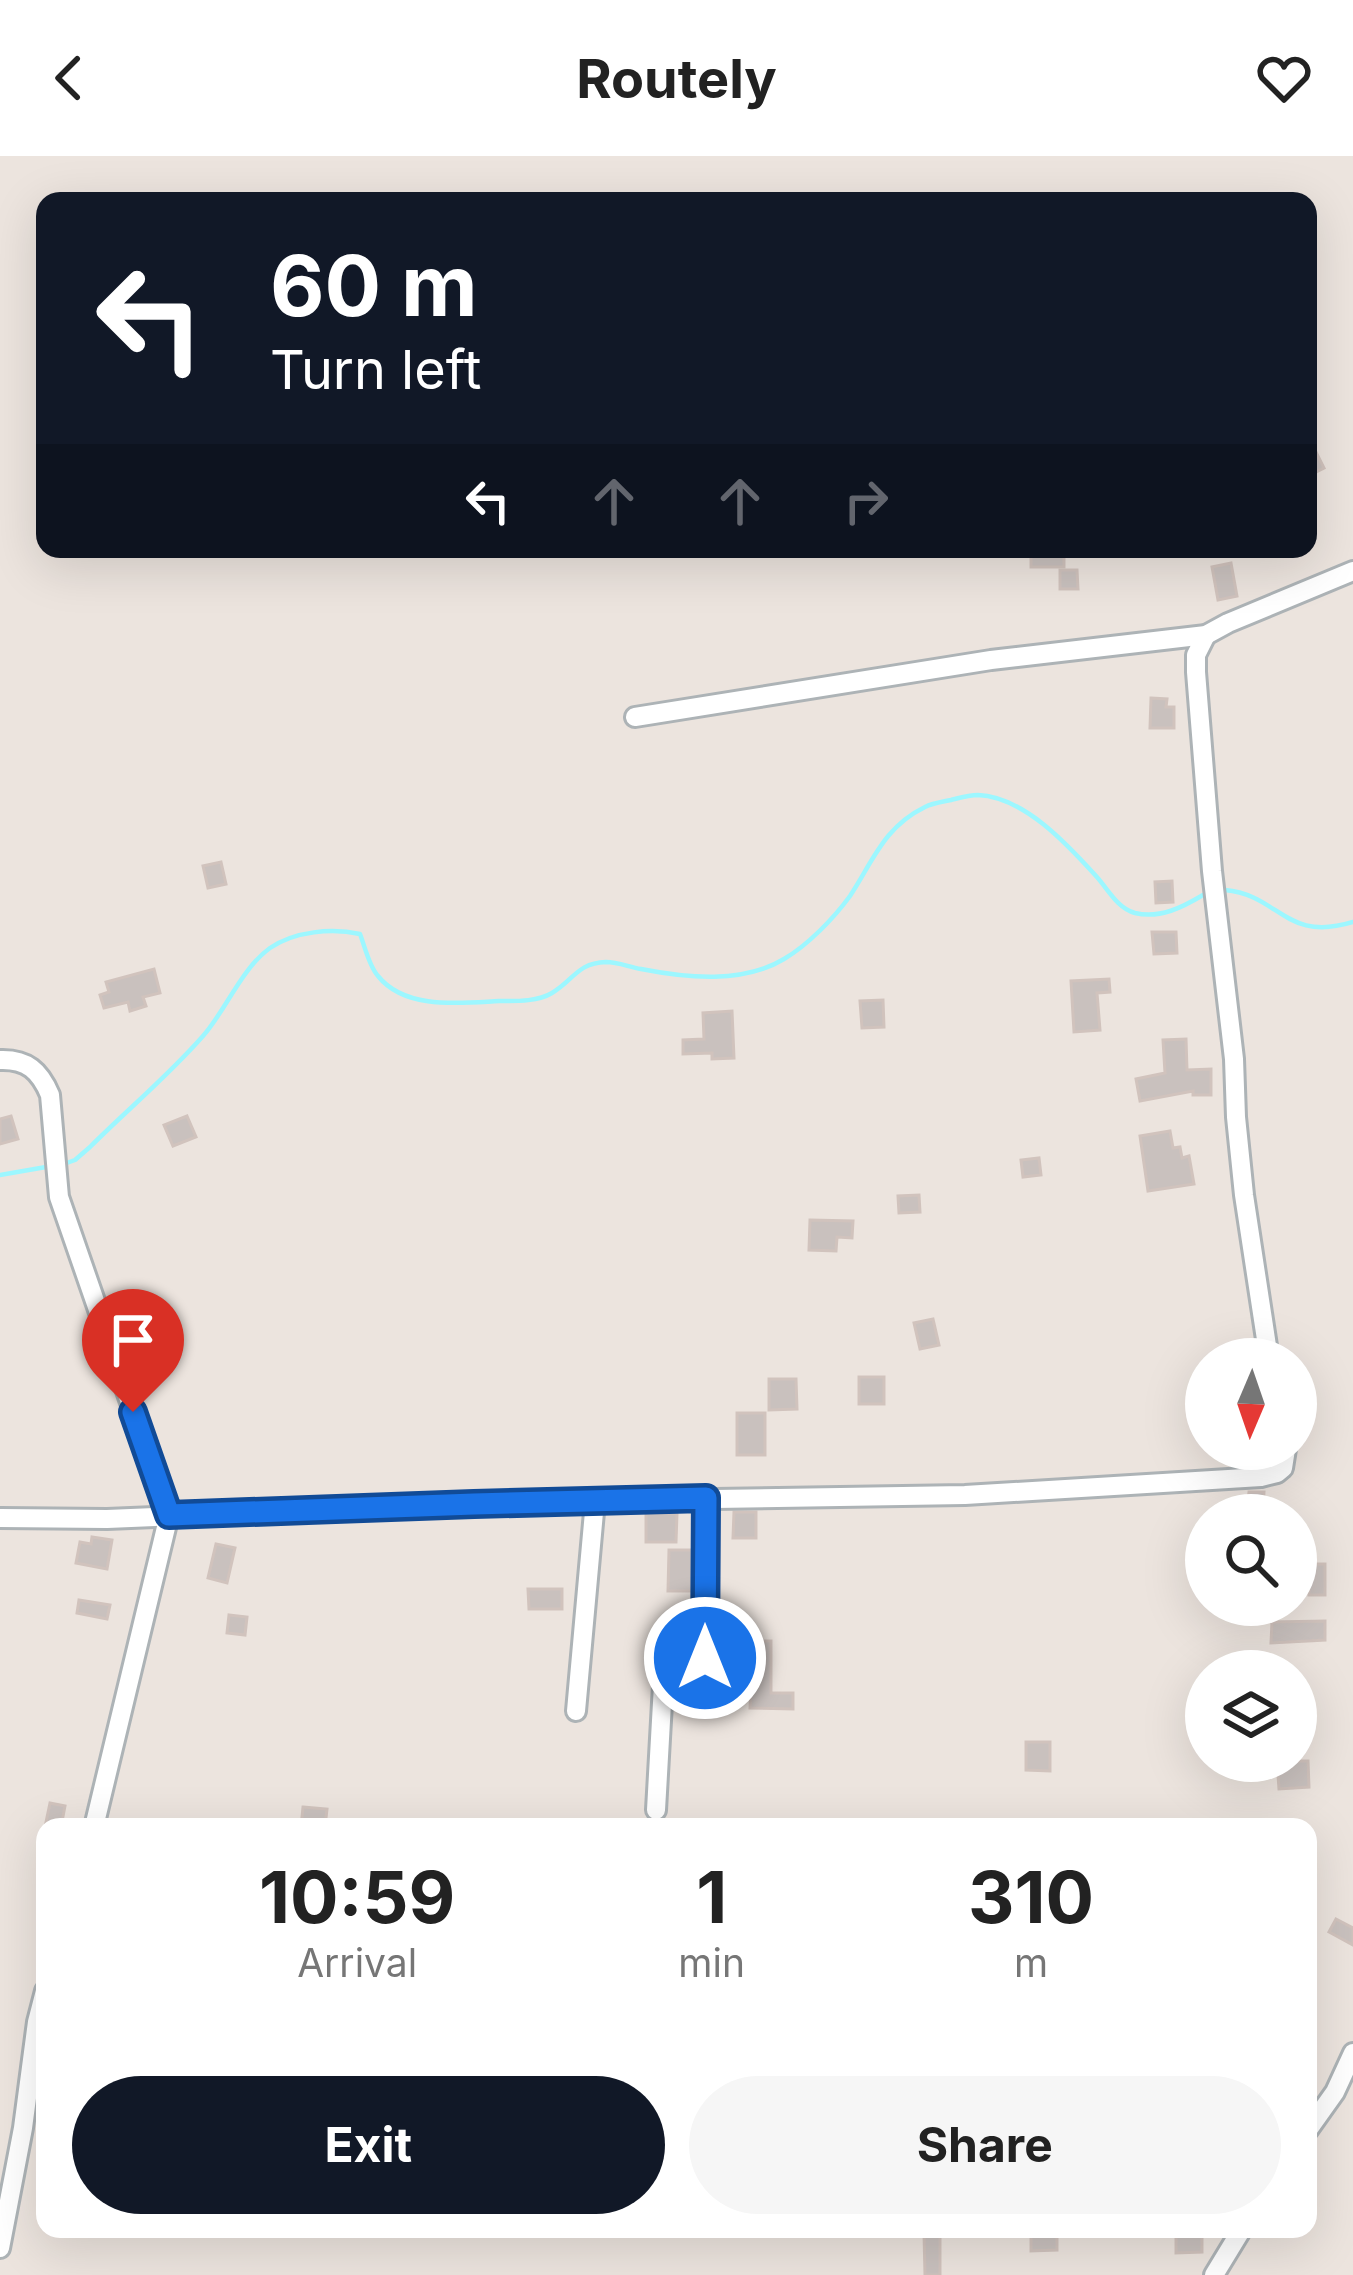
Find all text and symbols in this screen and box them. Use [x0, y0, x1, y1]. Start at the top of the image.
icon: back [36, 45, 102, 111]
icon: heart [1251, 45, 1317, 111]
text: Routely [576, 46, 777, 111]
text: 60 m [270, 235, 478, 336]
icon: left [72, 240, 228, 396]
text: Turn left [270, 337, 481, 402]
icon: left [455, 468, 521, 534]
icon: ahead [581, 468, 647, 534]
icon: ahead [707, 468, 773, 534]
icon: right [833, 468, 899, 534]
pin [82, 1289, 184, 1412]
icon: arrive [100, 1307, 166, 1373]
north arrow [1185, 1338, 1317, 1470]
map controls [1185, 1338, 1317, 1782]
button: search [1185, 1494, 1317, 1626]
position arrow [642, 1595, 768, 1721]
button: layers [1185, 1650, 1317, 1782]
text: 10:59 [259, 1853, 455, 1940]
text: 1 [696, 1853, 727, 1940]
text: 310 [968, 1853, 1094, 1940]
text: Arrival [297, 1939, 417, 1986]
text: min [678, 1939, 745, 1986]
text: m [1014, 1939, 1048, 1986]
button: Exit [72, 2076, 665, 2214]
button: Share [689, 2076, 1281, 2214]

